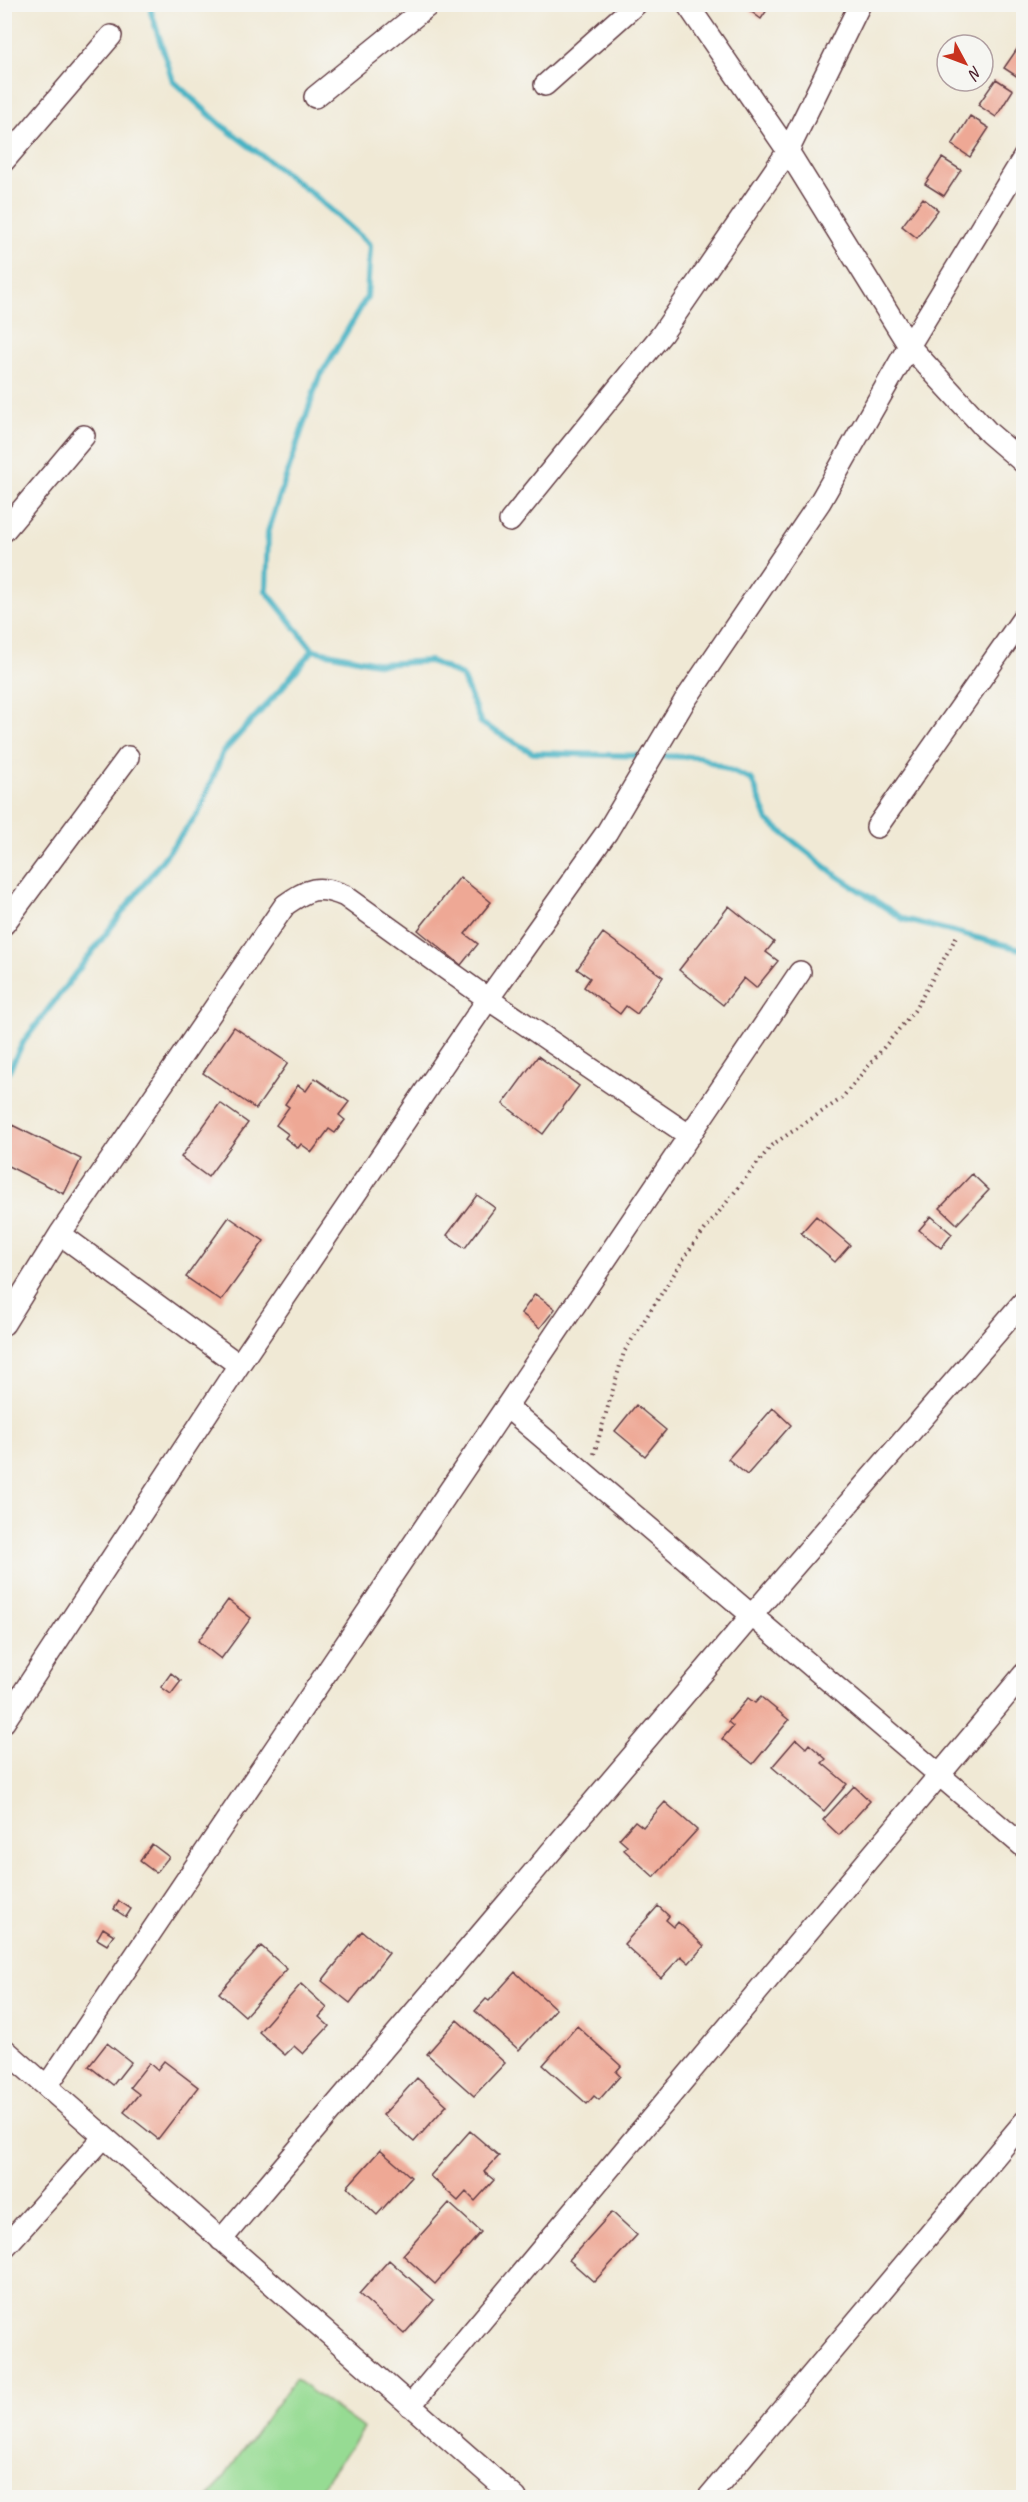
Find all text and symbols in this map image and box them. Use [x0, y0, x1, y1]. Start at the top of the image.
north arrow [935, 33, 995, 93]
text: N [963, 62, 986, 85]

